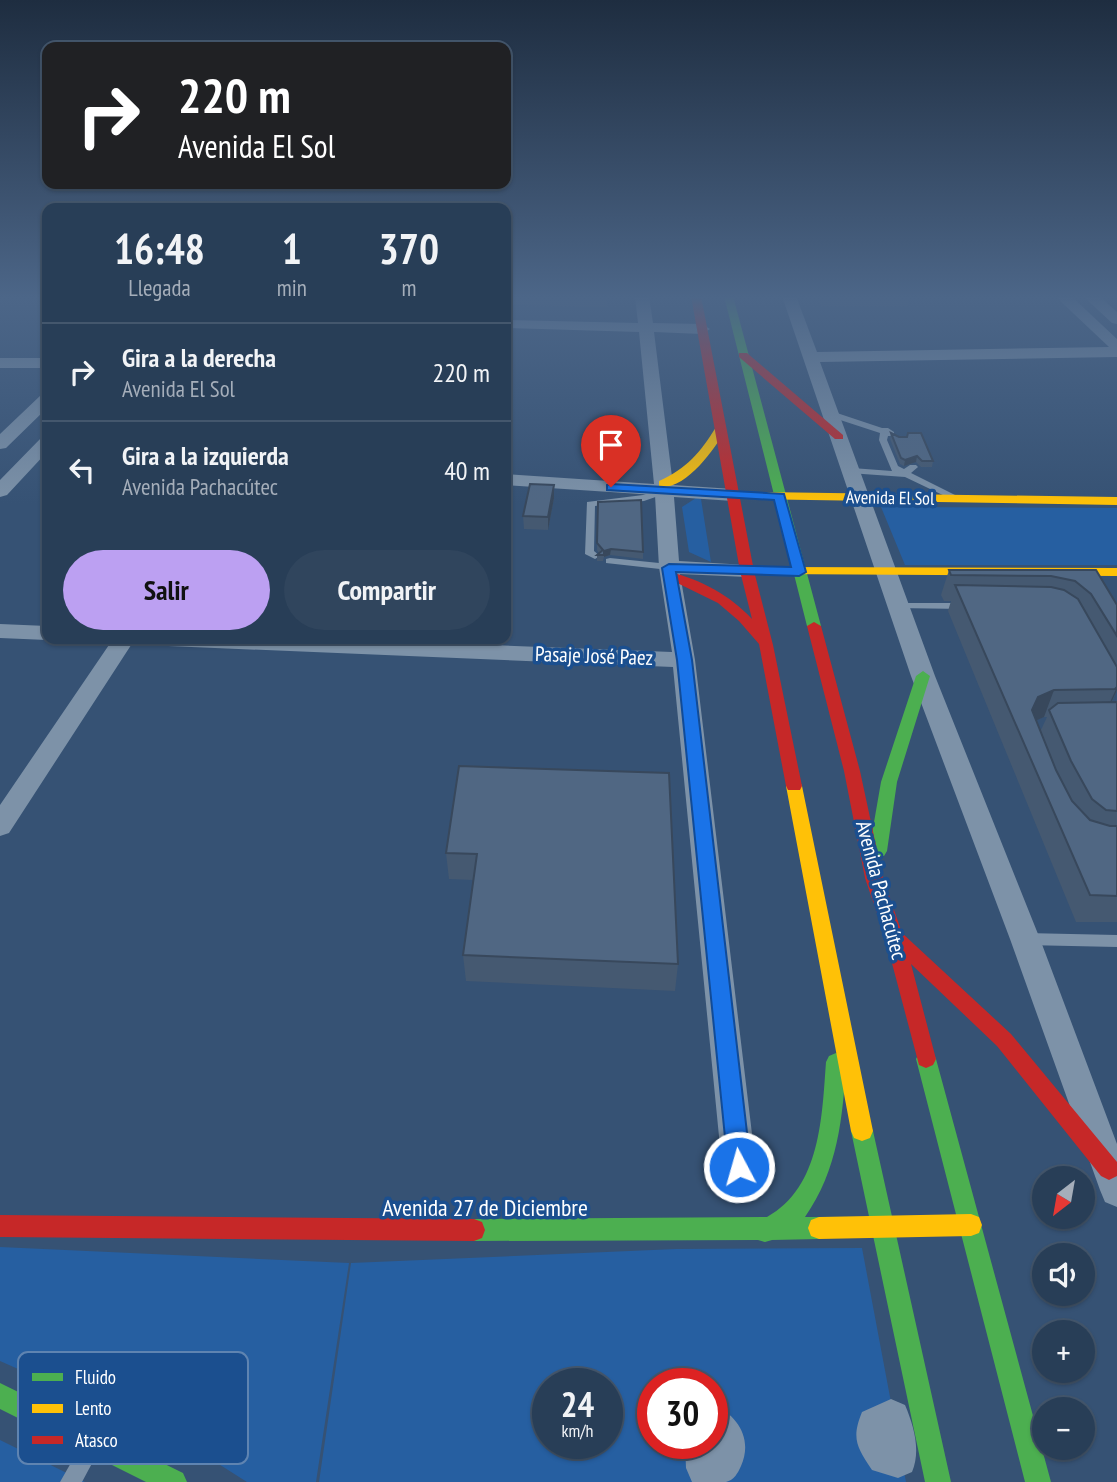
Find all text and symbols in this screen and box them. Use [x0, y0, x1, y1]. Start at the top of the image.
text: 220 m [178, 63, 291, 127]
icon: right [63, 70, 154, 161]
text: Avenida El Sol [178, 125, 335, 167]
text: 16:48 [114, 221, 205, 276]
text: 1 [282, 221, 302, 276]
text: 370 [379, 221, 439, 276]
text: Llegada [128, 273, 191, 302]
text: min [277, 273, 307, 302]
text: m [401, 273, 416, 302]
text: Gira a la derecha [122, 341, 276, 374]
icon: right [63, 353, 101, 391]
text: 220 m [432, 356, 490, 389]
text: Avenida El Sol [122, 374, 235, 403]
pin [581, 415, 641, 487]
icon: arrive [592, 426, 630, 464]
text: Gira a la izquierda [122, 439, 289, 472]
icon: left [63, 451, 101, 489]
text: 40 m [444, 454, 490, 487]
text: Avenida Pachacútec [122, 472, 278, 501]
street label: Avenida El Sol [846, 485, 935, 510]
button: Salir [63, 550, 270, 630]
button: Compartir [284, 550, 490, 630]
street label: Pasaje José Paez [534, 640, 654, 671]
street label: Avenida Pachacútec [850, 818, 913, 963]
position arrow [702, 1130, 776, 1204]
north arrow [1032, 1166, 1096, 1228]
map controls [1032, 1166, 1095, 1460]
street label: Avenida 27 de Diciembre [382, 1192, 588, 1223]
button: sound [1032, 1243, 1095, 1306]
button: + [1032, 1320, 1095, 1383]
legend [18, 1352, 248, 1464]
text: Fluido [75, 1365, 116, 1389]
speed limit sign: 30 [637, 1368, 728, 1459]
text: 24 [561, 1381, 594, 1427]
text: Lento [75, 1396, 112, 1420]
button: − [1032, 1397, 1095, 1460]
text: km/h [562, 1419, 593, 1442]
text: Atasco [75, 1428, 118, 1452]

